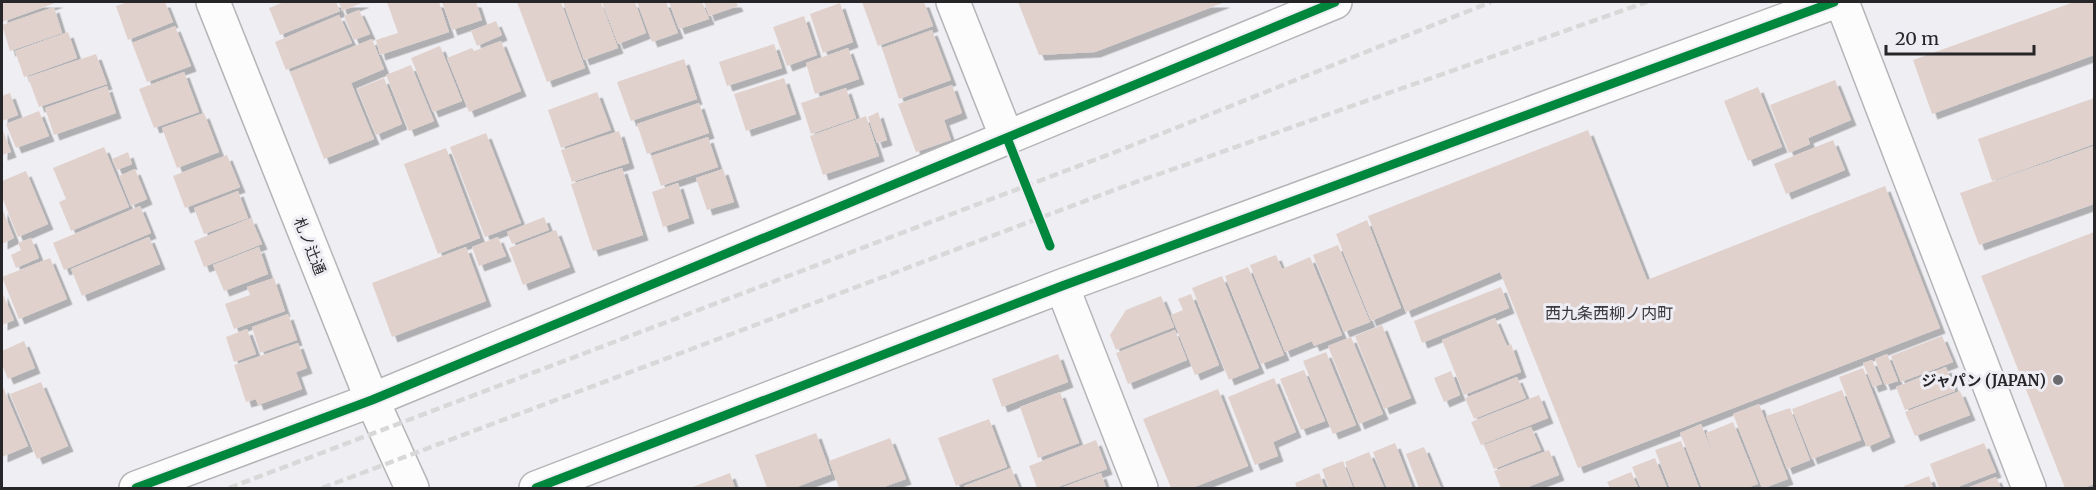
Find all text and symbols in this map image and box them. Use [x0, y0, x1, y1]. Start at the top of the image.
scale bar [1886, 18, 2034, 56]
text: 20 m [1895, 27, 1939, 50]
street label: 札ノ辻通 [290, 215, 330, 277]
district label: 西九条西柳ノ内町 [1545, 303, 1673, 323]
place label: ジャパン (JAPAN) [1922, 371, 2046, 390]
marker: ジャパン (JAPAN) [2051, 373, 2065, 387]

